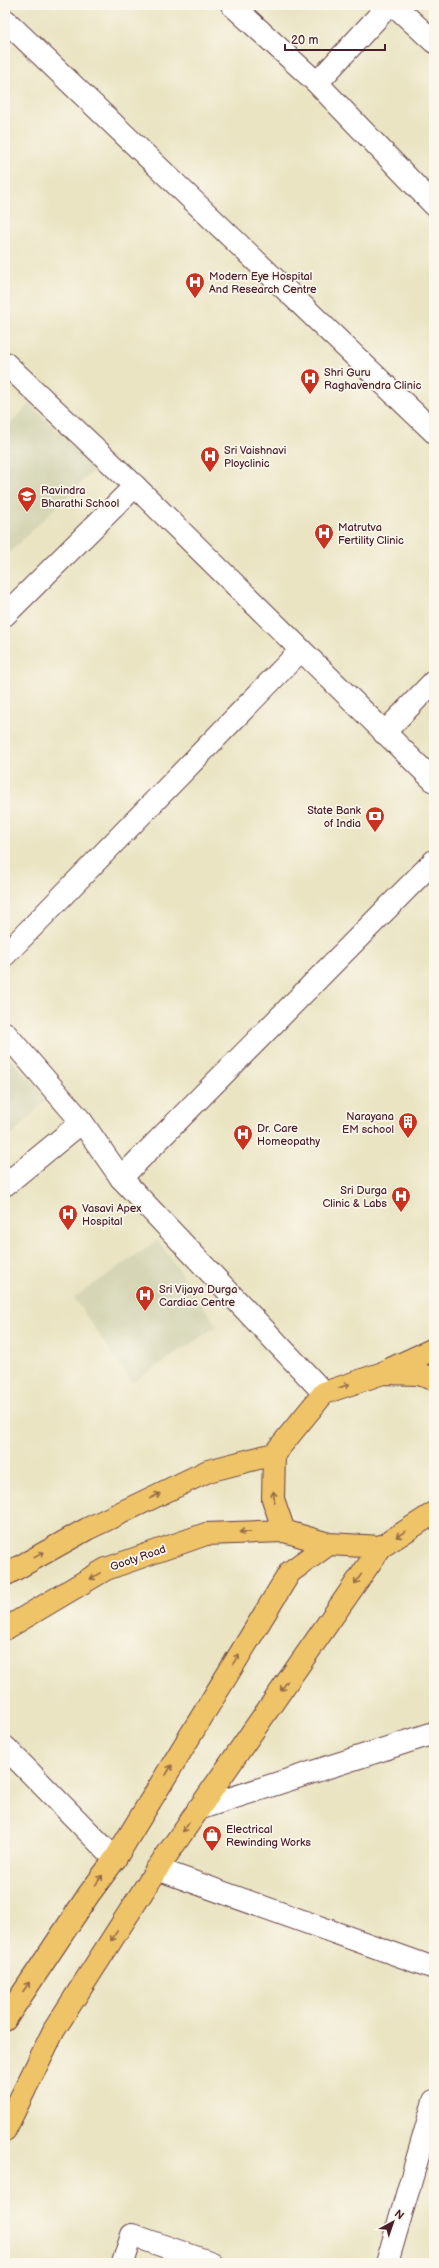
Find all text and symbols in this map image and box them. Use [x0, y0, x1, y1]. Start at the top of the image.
scale bar [285, 26, 385, 52]
text: 20 m [291, 33, 318, 48]
place label: Modern Eye Hospital And Research Centre [209, 270, 317, 296]
hospital icon: Modern Eye Hospital And Research Centre [184, 271, 206, 299]
place label: Shri Guru Raghavendra Clinic [324, 366, 421, 392]
hospital icon: Shri Guru Raghavendra Clinic [299, 367, 321, 395]
place label: Sri Vaishnavi Ployclinic [224, 444, 286, 470]
hospital icon: Sri Vaishnavi Ployclinic [199, 445, 221, 473]
place label: Ravindra Bharathi School [41, 484, 119, 510]
school or university icon: Ravindra Bharathi School [16, 485, 38, 513]
place label: Matrutva Fertility Clinic [338, 521, 404, 547]
hospital icon: Matrutva Fertility Clinic [313, 522, 335, 550]
place label: State Bank of India [307, 804, 362, 830]
bank icon: State Bank of India [364, 805, 386, 833]
place label: Narayana EM school [342, 1110, 394, 1136]
building icon: Narayana EM school [397, 1111, 419, 1139]
place label: Dr. Care Homeopathy [257, 1122, 320, 1148]
hospital icon: Dr. Care Homeopathy [232, 1123, 254, 1151]
place label: Sri Durga Clinic & Labs [322, 1184, 388, 1210]
hospital icon: Sri Durga Clinic & Labs [390, 1185, 412, 1213]
place label: Vasavi Apex Hospital [82, 1202, 141, 1228]
hospital icon: Vasavi Apex Hospital [57, 1203, 79, 1231]
place label: Sri Vijaya Durga Cardiac Centre [159, 1283, 237, 1309]
hospital icon: Sri Vijaya Durga Cardiac Centre [134, 1284, 156, 1312]
one-way arrow [338, 1382, 351, 1389]
one-way arrow [270, 1491, 278, 1504]
one-way arrow [148, 1492, 160, 1499]
one-way arrow [239, 1528, 252, 1536]
one-way arrow [395, 1531, 407, 1539]
street label: Gooty Road [109, 1542, 167, 1574]
one-way arrow [33, 1551, 45, 1559]
one-way arrow [89, 1572, 101, 1580]
one-way arrow [354, 1573, 362, 1584]
one-way arrow [233, 1653, 241, 1665]
one-way arrow [280, 1680, 288, 1691]
one-way arrow [165, 1764, 173, 1776]
one-way arrow [182, 1821, 190, 1832]
place label: Electrical Rewinding Works [226, 1823, 311, 1849]
shop icon: Electrical Rewinding Works [201, 1824, 223, 1852]
one-way arrow [95, 1875, 103, 1886]
one-way arrow [110, 1930, 119, 1941]
one-way arrow [22, 1981, 30, 1993]
north arrow [373, 2202, 413, 2242]
text: N [392, 2207, 406, 2222]

